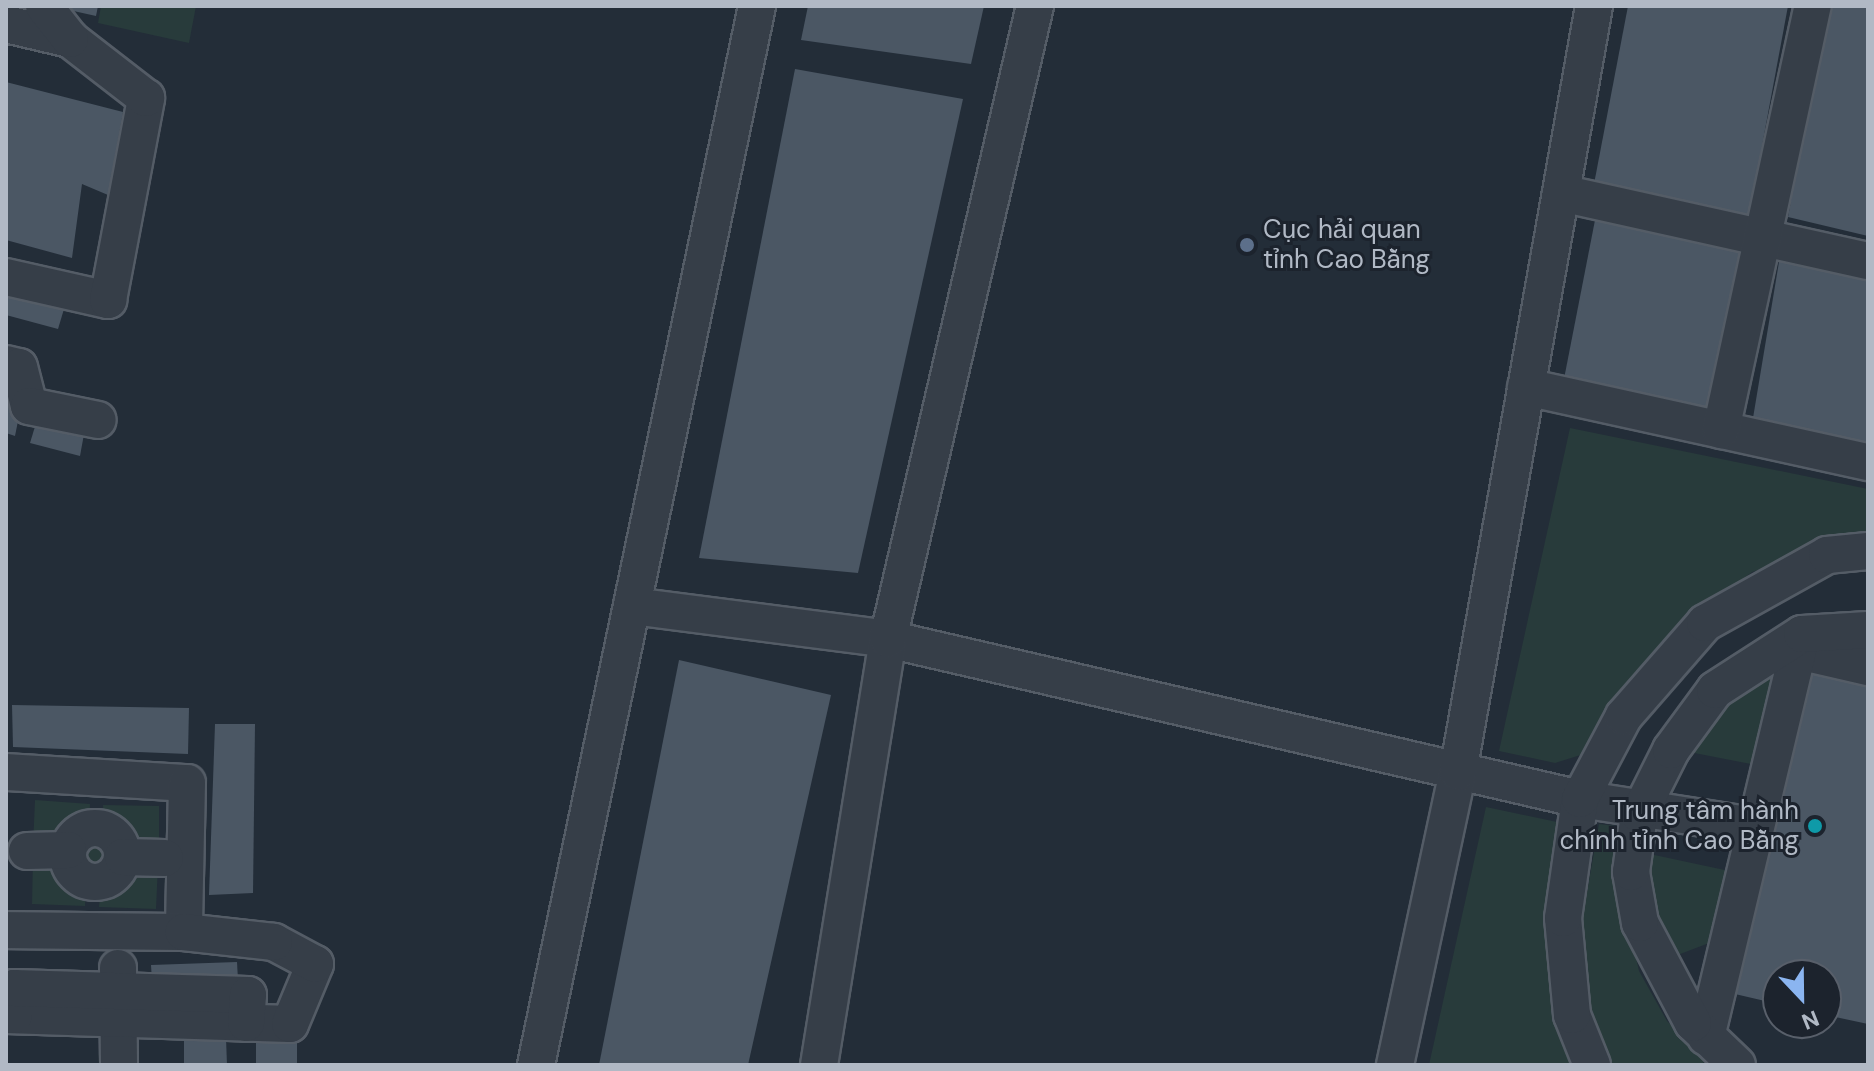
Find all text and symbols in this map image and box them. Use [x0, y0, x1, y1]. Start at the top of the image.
place label: Cục hải quan tỉnh Cao Bằng [1263, 214, 1430, 276]
marker: Cục hải quan tỉnh Cao Bằng [1238, 236, 1256, 254]
place label: Trung tâm hành chính tỉnh Cao Bằng [1559, 795, 1799, 856]
marker: Trung tâm hành chính tỉnh Cao Bằng [1806, 817, 1824, 835]
north arrow [1762, 959, 1842, 1039]
text: N [1798, 1003, 1823, 1036]

